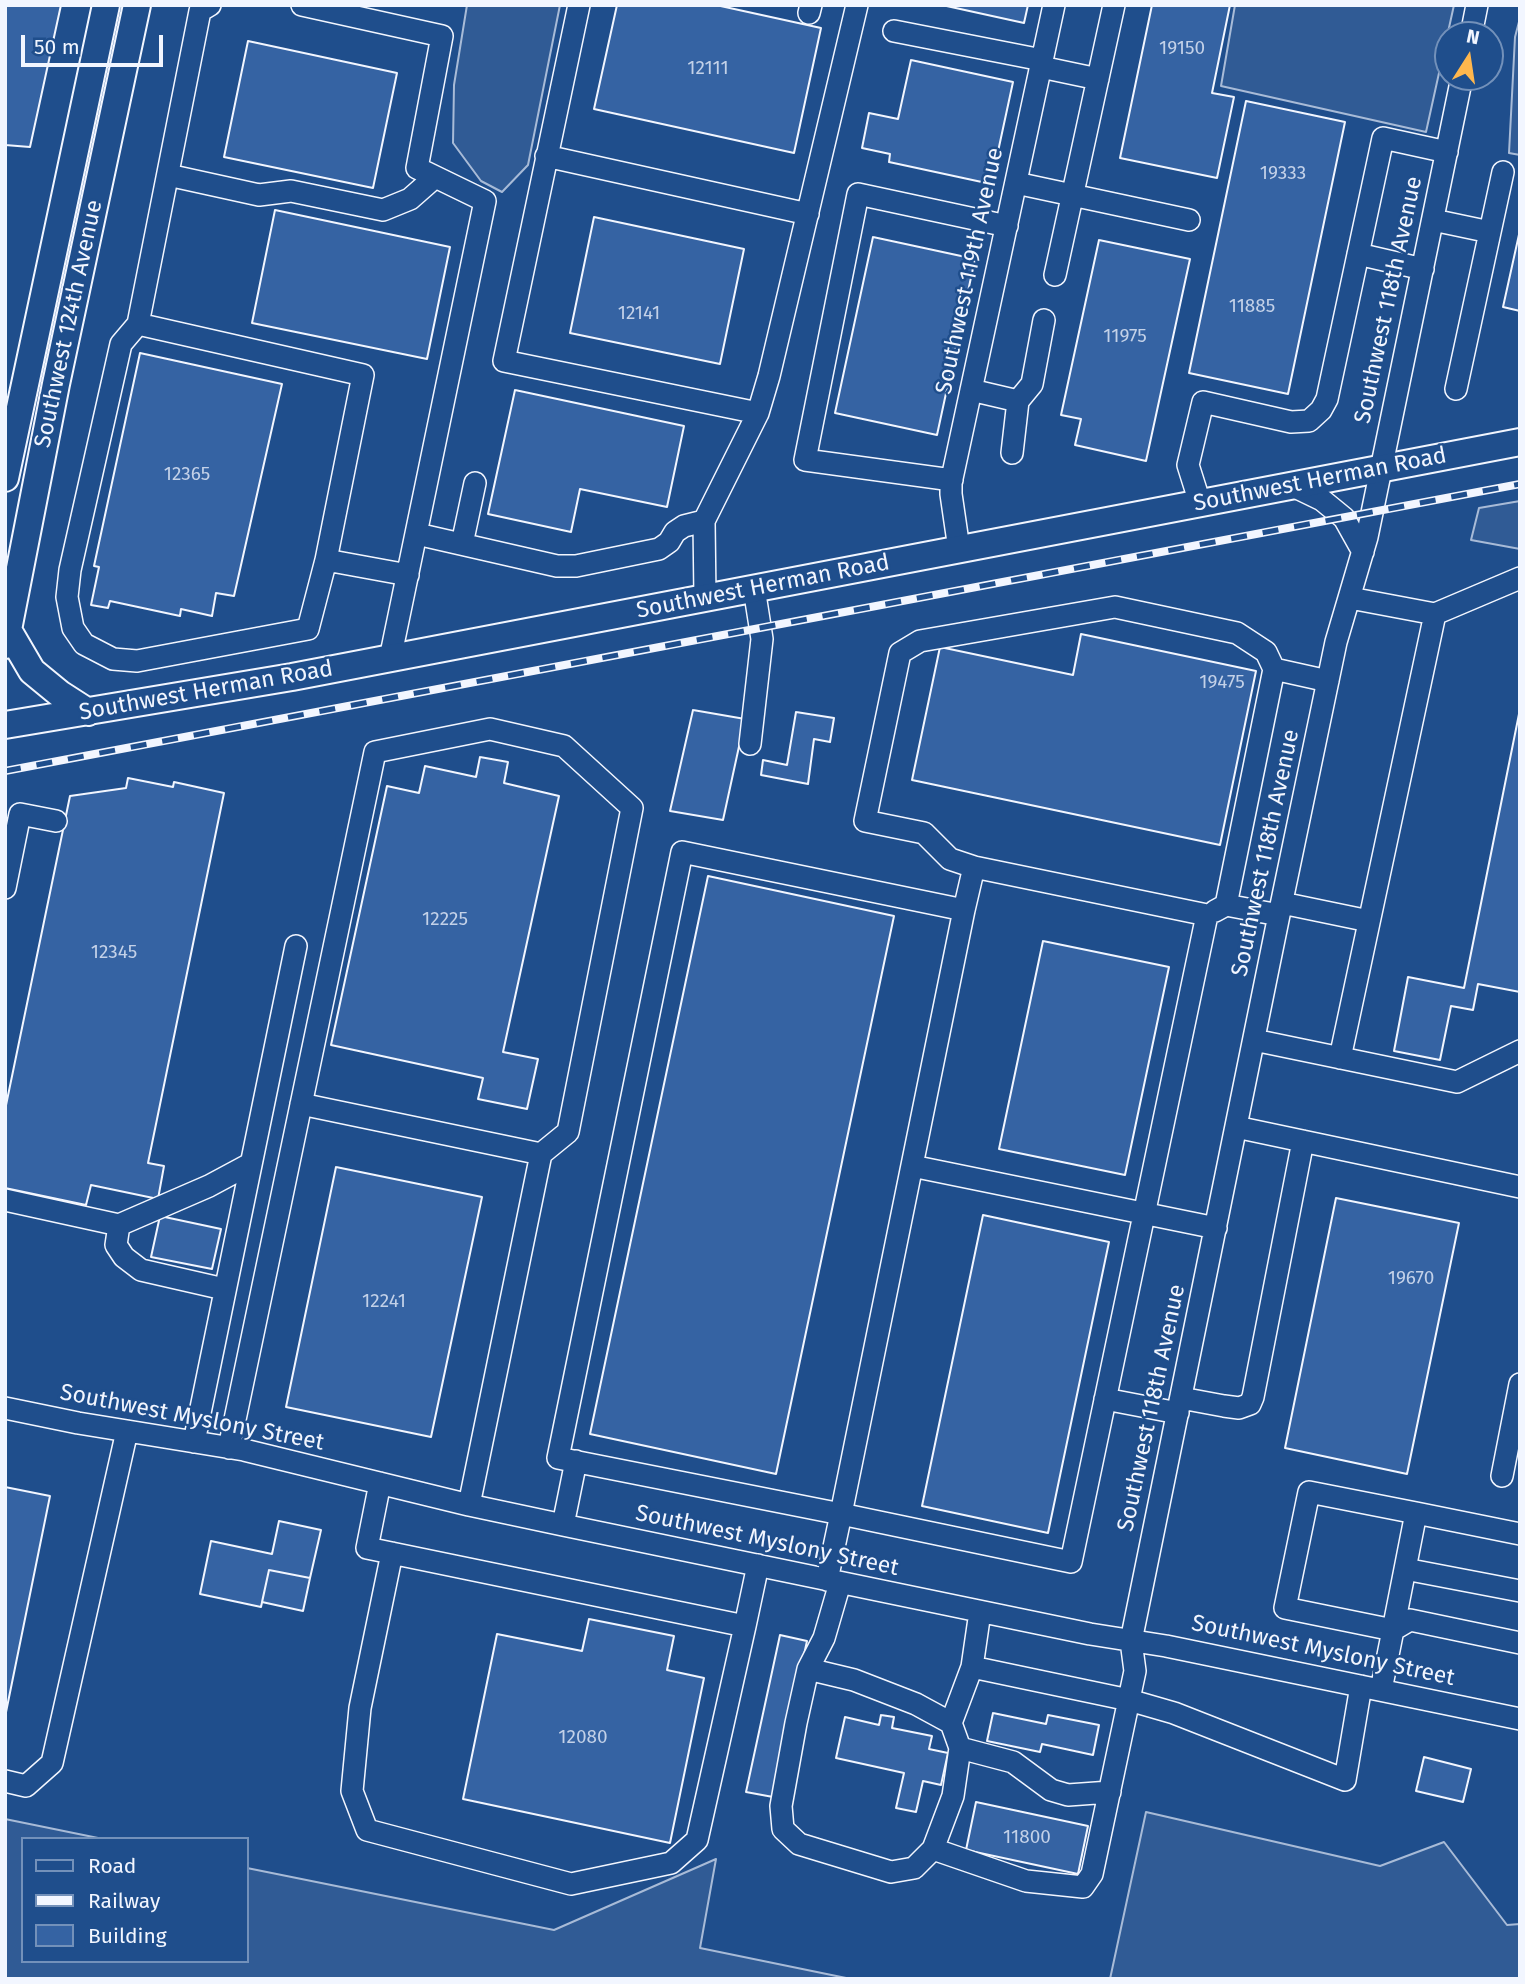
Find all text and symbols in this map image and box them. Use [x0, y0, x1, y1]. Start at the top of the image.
scale bar [24, 21, 166, 65]
north arrow [1434, 21, 1504, 91]
text: N [1464, 24, 1482, 49]
text: 50 m [34, 34, 80, 60]
house number: 19150 [1159, 38, 1205, 60]
house number: 12111 [687, 58, 729, 80]
street label: Southwest 119th Avenue [930, 145, 1010, 397]
house number: 19333 [1260, 163, 1306, 185]
street label: Southwest 118th Avenue [1349, 174, 1429, 426]
street label: Southwest 124th Avenue [29, 198, 109, 450]
house number: 11885 [1229, 296, 1275, 318]
house number: 12141 [618, 303, 660, 325]
house number: 11975 [1103, 326, 1147, 348]
street label: Southwest Herman Road [1191, 442, 1449, 518]
house number: 12365 [164, 464, 210, 486]
street label: Southwest Herman Road [634, 549, 892, 625]
street label: Southwest Herman Road [77, 655, 335, 727]
house number: 19475 [1199, 672, 1245, 694]
street label: Southwest 118th Avenue [1226, 727, 1306, 979]
house number: 12225 [422, 909, 468, 931]
house number: 12345 [91, 942, 137, 964]
house number: 19670 [1388, 1268, 1434, 1290]
street label: Southwest 118th Avenue [1112, 1282, 1192, 1534]
house number: 12241 [362, 1291, 406, 1313]
street label: Southwest Myslony Street [58, 1379, 326, 1457]
street label: Southwest Myslony Street [633, 1500, 901, 1582]
street label: Southwest Myslony Street [1189, 1610, 1457, 1692]
house number: 12080 [558, 1727, 608, 1749]
house number: 11800 [1003, 1827, 1051, 1849]
legend [21, 1837, 248, 1963]
text: Road [88, 1853, 136, 1879]
text: Railway [88, 1888, 160, 1914]
text: Building [88, 1923, 167, 1949]

